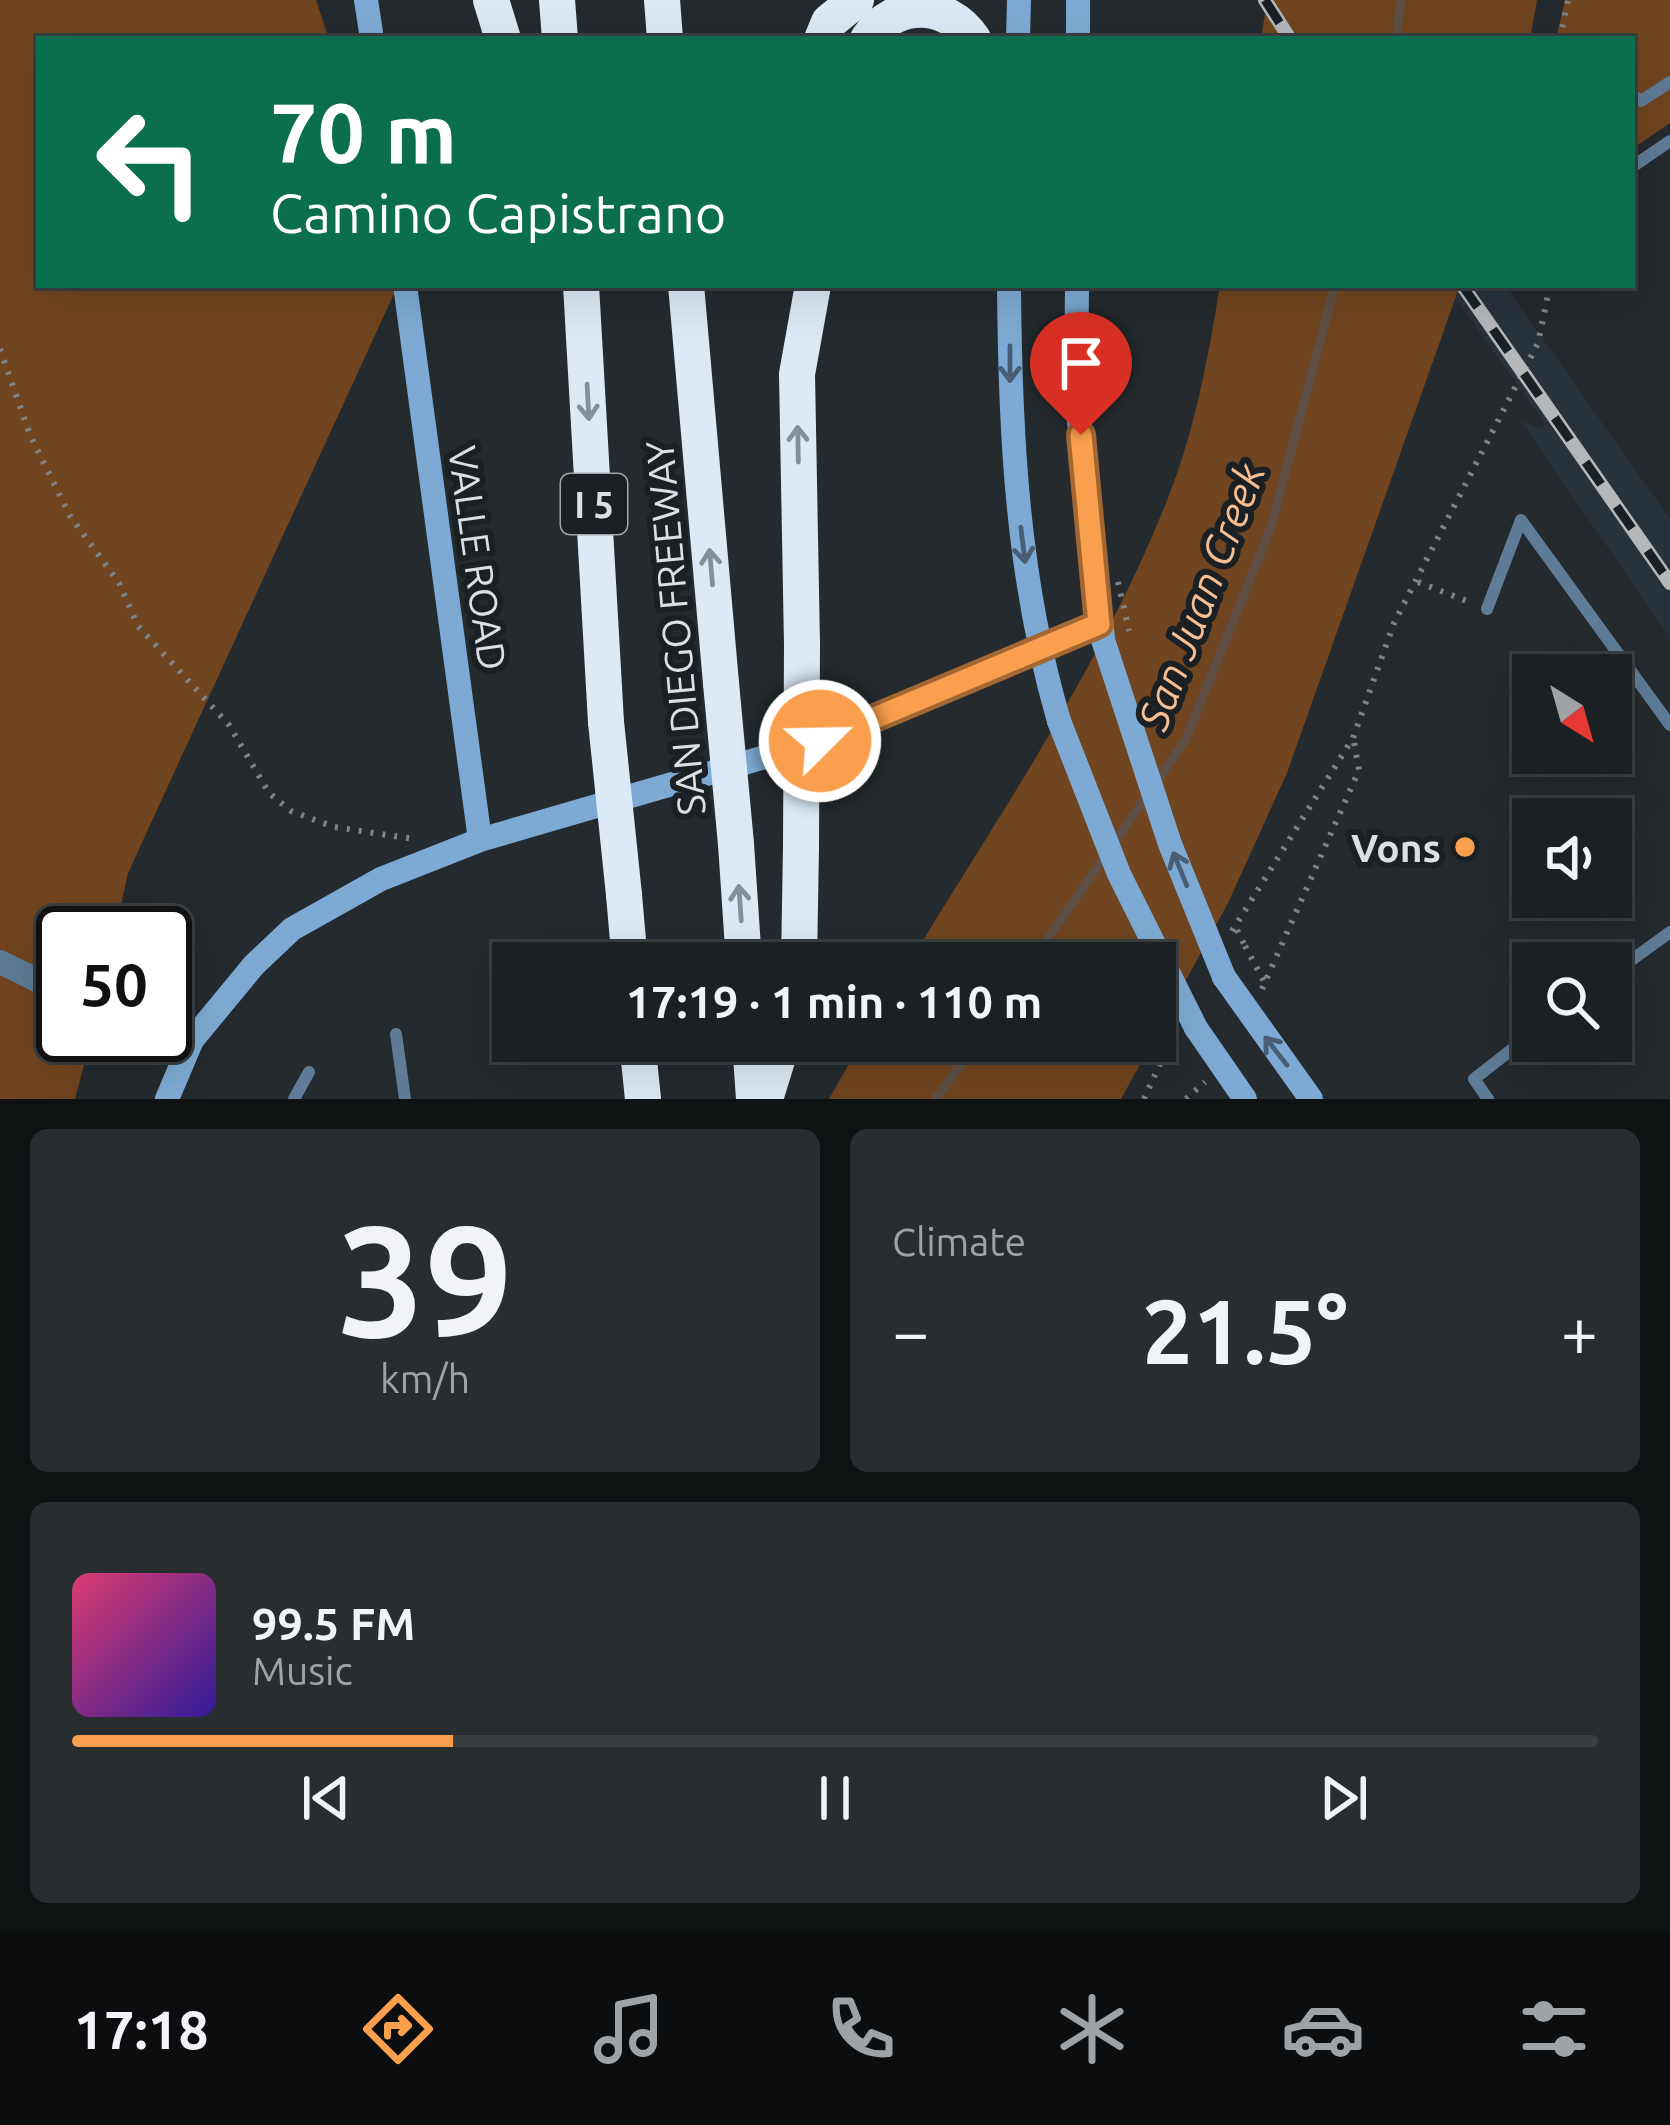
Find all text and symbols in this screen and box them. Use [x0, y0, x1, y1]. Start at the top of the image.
icon: left [72, 84, 228, 240]
text: 70 m [270, 85, 457, 179]
text: Camino Capistrano [270, 183, 726, 243]
pin [1030, 312, 1132, 435]
icon: arrive [1048, 330, 1114, 396]
one-way arrow [999, 344, 1021, 383]
one-way arrow [577, 382, 600, 421]
one-way arrow [787, 425, 809, 464]
street label: SAN DIEGO FREEWAY [637, 439, 713, 817]
street label: VALLE ROAD [441, 443, 515, 673]
water label: San Juan Creek [1128, 456, 1274, 737]
road number: I 5 [561, 474, 627, 534]
one-way arrow [1012, 525, 1035, 564]
one-way arrow [699, 548, 722, 587]
north arrow [1512, 654, 1632, 774]
map controls [1512, 654, 1632, 1062]
position arrow [757, 678, 883, 804]
button: sound [1512, 798, 1632, 918]
place label: Vons [1351, 826, 1441, 869]
marker: Vons [1452, 834, 1478, 860]
one-way arrow [1168, 851, 1189, 888]
one-way arrow [728, 884, 751, 923]
speed limit sign: 50 [36, 906, 192, 1062]
button: search [1512, 942, 1632, 1062]
text: 17:19 · 1 min · 110 m [626, 976, 1042, 1027]
one-way arrow [1263, 1036, 1290, 1068]
text: 39 [337, 1192, 513, 1366]
text: Climate [892, 1220, 1026, 1263]
text: 21.5° [1142, 1280, 1348, 1381]
text: − [892, 1294, 929, 1368]
text: + [1561, 1294, 1598, 1368]
text: km/h [380, 1357, 470, 1400]
text: 99.5 FM [252, 1598, 415, 1649]
text: Music [252, 1649, 353, 1692]
icon: previous [293, 1765, 359, 1831]
icon: pause [802, 1765, 868, 1831]
icon: next [1311, 1765, 1377, 1831]
icon: directions [356, 1987, 440, 2071]
icon: music [587, 1987, 671, 2071]
icon: phone [819, 1987, 903, 2071]
icon: climate [1050, 1987, 1134, 2071]
icon: car [1281, 1987, 1365, 2071]
icon: filters [1512, 1987, 1596, 2071]
text: 17:18 [74, 1999, 209, 2059]

